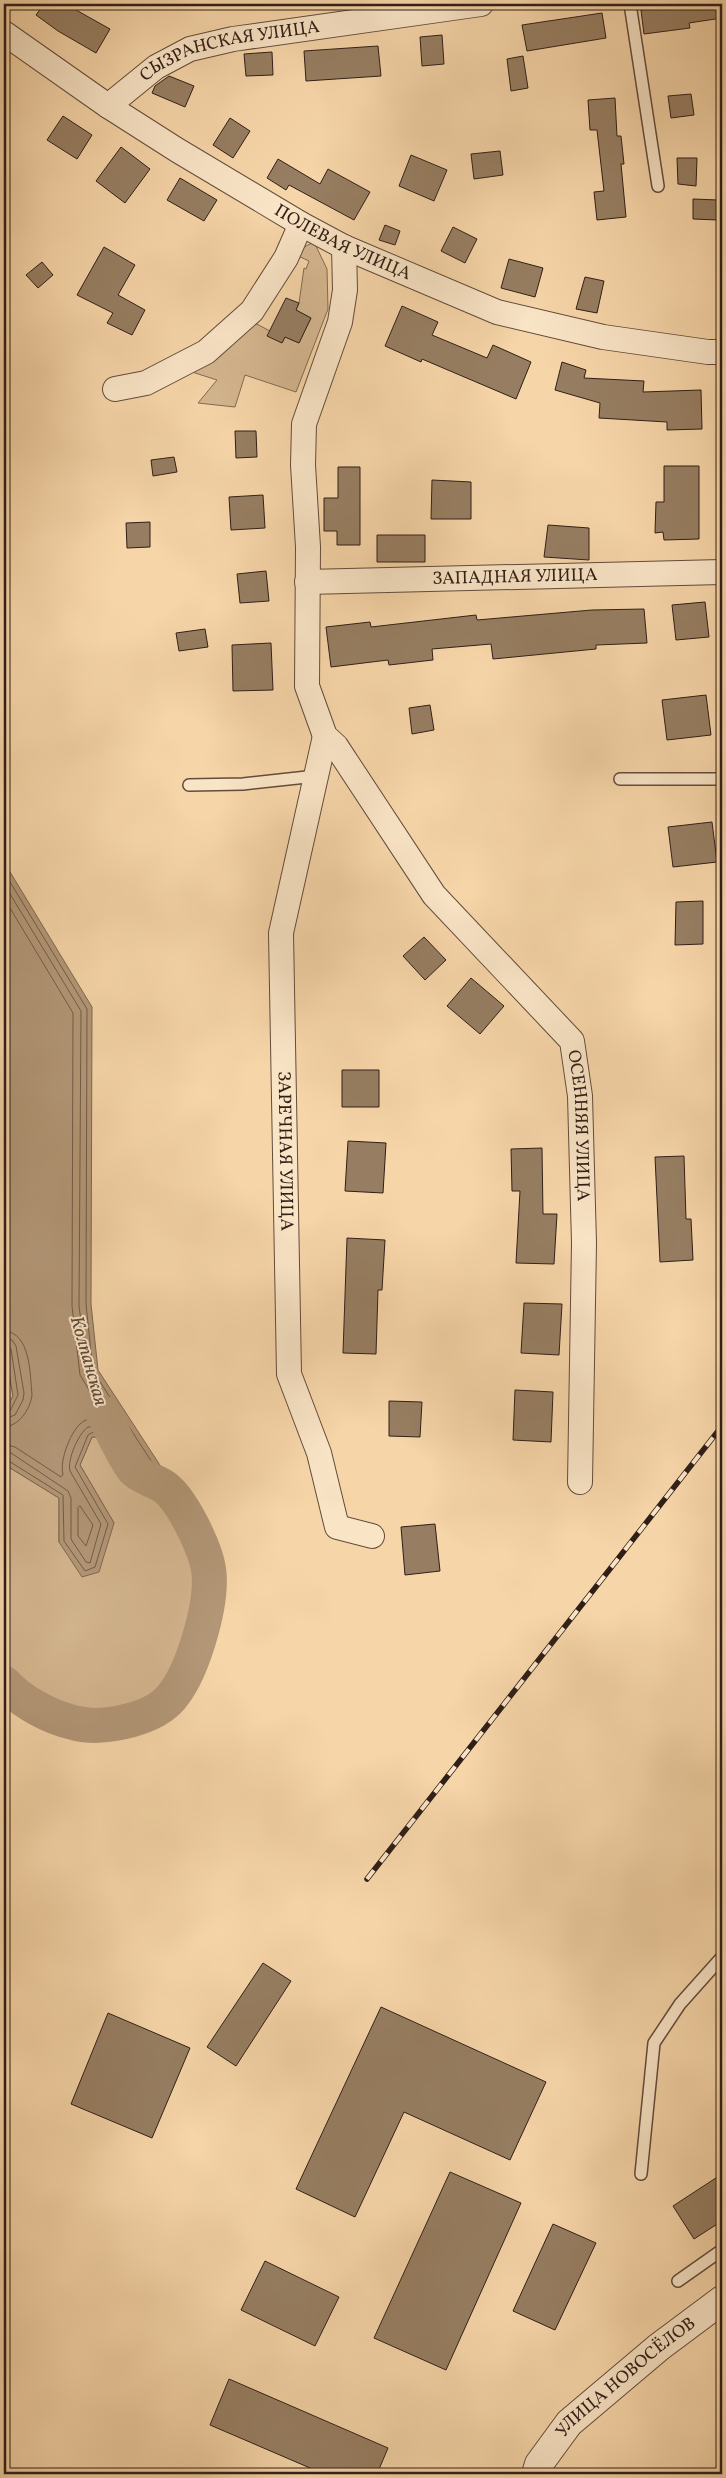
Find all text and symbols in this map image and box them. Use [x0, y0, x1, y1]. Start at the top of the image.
street label: СЫЗРАНСКАЯ УЛИЦА [135, 14, 321, 88]
street label: ПОЛЕВАЯ УЛИЦА [269, 198, 415, 287]
street label: ЗАПАДНАЯ УЛИЦА [432, 562, 598, 591]
street label: ОСЕННЯЯ УЛИЦА [561, 1048, 595, 1202]
street label: ЗАРЕЧНАЯ УЛИЦА [271, 1071, 299, 1232]
water label: Колпанская [63, 1313, 113, 1409]
street label: УЛИЦА НОВОСЁЛОВ [550, 2311, 701, 2443]

